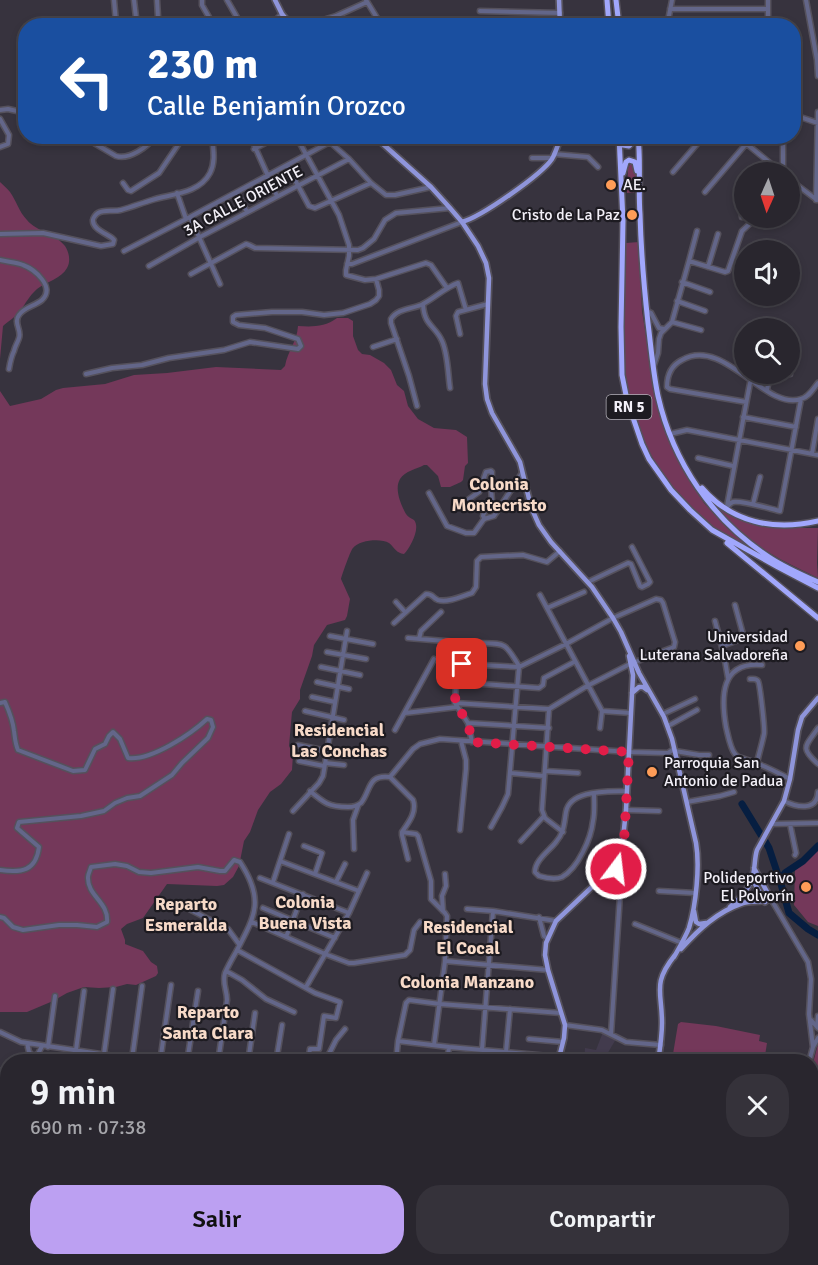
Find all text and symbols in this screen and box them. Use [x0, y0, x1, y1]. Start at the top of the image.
text: 230 m [147, 39, 258, 90]
icon: left [48, 42, 126, 120]
text: Calle Benjamín Orozco [147, 90, 406, 123]
street label: 3A CALLE ORIENTE [180, 161, 306, 241]
north arrow [734, 162, 800, 228]
map controls [734, 162, 800, 384]
place label: AE. [623, 175, 646, 195]
marker: AE. [604, 178, 618, 192]
place label: Cristo de La Paz [512, 205, 620, 225]
marker: Cristo de La Paz [625, 208, 639, 222]
button: sound [734, 240, 800, 306]
button: search [734, 318, 800, 384]
road number: RN 5 [606, 395, 652, 419]
district label: Colonia Montecristo [451, 473, 547, 516]
place label: Universidad Luterana Salvadoreña [640, 627, 788, 665]
pin [436, 638, 487, 689]
marker: Universidad Luterana Salvadoreña [793, 639, 807, 653]
icon: arrive [445, 647, 478, 680]
district label: Residencial Las Conchas [291, 719, 387, 762]
place label: Parroquia San Antonio de Padua [664, 753, 783, 791]
marker: Parroquia San Antonio de Padua [645, 765, 659, 779]
position arrow [584, 837, 648, 901]
place label: Polideportivo El Polvorín [703, 868, 794, 906]
marker: Polideportivo El Polvorín [799, 880, 813, 894]
district label: Colonia Buena Vista [258, 891, 352, 934]
district label: Reparto Esmeralda [145, 893, 227, 936]
district label: Residencial El Cocal [423, 916, 514, 959]
district label: Colonia Manzano [400, 971, 534, 993]
district label: Reparto Santa Clara [162, 1001, 254, 1044]
text: 9 min [30, 1070, 116, 1115]
button: close [726, 1074, 789, 1137]
text: 690 m · 07:38 [30, 1115, 146, 1140]
button: Salir [30, 1185, 404, 1254]
button: Compartir [416, 1185, 789, 1254]

